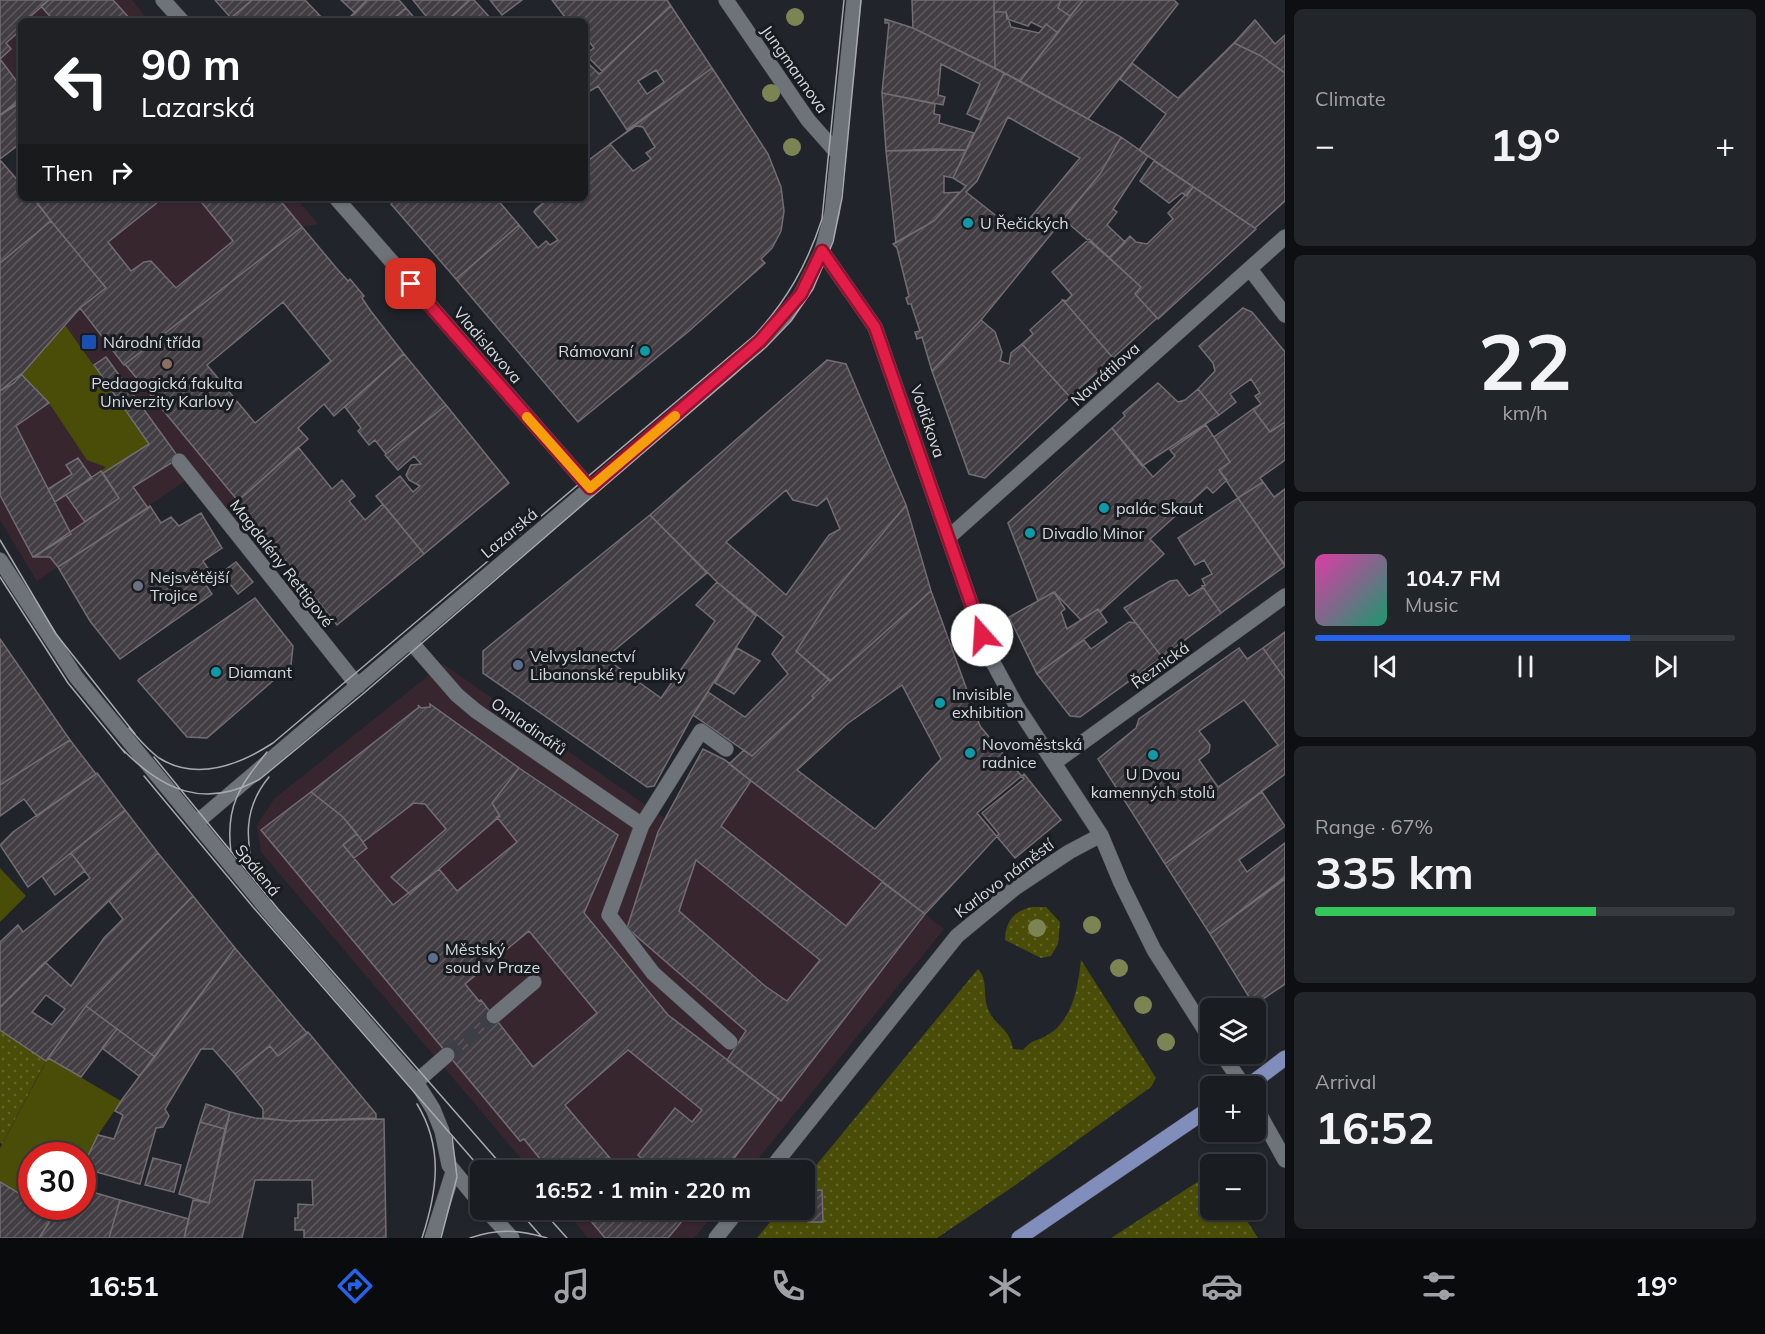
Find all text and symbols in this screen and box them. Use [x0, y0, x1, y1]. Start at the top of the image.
street label: Jungmannova [757, 21, 833, 117]
text: 90 m [141, 38, 241, 91]
icon: left [42, 42, 120, 120]
text: Climate [1315, 86, 1386, 111]
text: Lazarská [141, 90, 255, 124]
text: 19° [1489, 116, 1561, 172]
text: − [1315, 124, 1335, 165]
text: + [1715, 124, 1735, 165]
icon: right [105, 156, 138, 189]
text: Then [42, 159, 93, 187]
place label: U Řečických [980, 213, 1069, 233]
marker: U Řečických [961, 216, 975, 230]
pin [385, 258, 436, 309]
icon: arrive [394, 267, 427, 300]
street label: Vladislavova [449, 303, 527, 387]
text: 22 [1478, 312, 1572, 410]
place label: Národní třída [103, 332, 201, 352]
marker: Národní třída [80, 333, 98, 351]
street label: Navrátilova [1067, 338, 1143, 410]
place label: Rámovaní [558, 341, 634, 361]
marker: Rámovaní [638, 344, 652, 358]
marker: Pedagogická fakulta Univerzity Karlovy [160, 357, 174, 371]
place label: Pedagogická fakulta Univerzity Karlovy [91, 373, 243, 411]
street label: Vodičkova [906, 382, 950, 460]
text: km/h [1502, 400, 1548, 425]
street label: Magdalény Rettigové [226, 495, 338, 631]
place label: palác Skaut [1116, 498, 1204, 518]
marker: palác Skaut [1097, 501, 1111, 515]
street label: Lazarská [477, 504, 541, 562]
place label: Divadlo Minor [1042, 523, 1144, 543]
marker: Divadlo Minor [1023, 526, 1037, 540]
text: 104.7 FM [1405, 564, 1501, 592]
place label: Nejsvětější Trojice [150, 567, 230, 605]
marker: Nejsvětější Trojice [131, 579, 145, 593]
text: Music [1405, 592, 1458, 617]
position arrow [950, 603, 1014, 667]
street label: Řeznická [1127, 637, 1193, 693]
place label: Velvyslanectví Libanonské republiky [530, 646, 686, 684]
icon: previous [1369, 650, 1402, 683]
icon: pause [1509, 650, 1542, 683]
icon: next [1649, 650, 1682, 683]
marker: Velvyslanectví Libanonské republiky [511, 658, 525, 672]
place label: Diamant [228, 662, 292, 682]
marker: Diamant [209, 665, 223, 679]
place label: Invisible exhibition [952, 684, 1024, 722]
street label: Omladinářů [488, 693, 570, 759]
marker: Invisible exhibition [933, 696, 947, 710]
place label: Novoměstská radnice [982, 734, 1082, 772]
marker: Novoměstská radnice [963, 746, 977, 760]
marker: U Dvou kamenných stolů [1146, 748, 1160, 762]
place label: U Dvou kamenných stolů [1091, 764, 1215, 802]
text: Range · 67% [1315, 814, 1433, 839]
street label: Karlovo náměstí [950, 833, 1059, 922]
street label: Spálená [231, 840, 285, 900]
text: 335 km [1315, 844, 1474, 900]
place label: Městský soud v Praze [445, 939, 540, 977]
marker: Městský soud v Praze [426, 951, 440, 965]
map controls [1200, 998, 1266, 1220]
button: layers [1200, 998, 1266, 1064]
text: Arrival [1315, 1069, 1376, 1094]
button: + [1200, 1076, 1266, 1142]
text: 16:52 [1315, 1099, 1434, 1155]
speed limit sign: 30 [18, 1142, 96, 1220]
button: − [1200, 1154, 1266, 1220]
text: 16:52 · 1 min · 220 m [534, 1176, 751, 1204]
icon: directions [334, 1265, 376, 1307]
icon: music [551, 1265, 593, 1307]
icon: phone [767, 1265, 809, 1307]
icon: climate [984, 1265, 1026, 1307]
icon: car [1201, 1265, 1243, 1307]
icon: filters [1418, 1265, 1460, 1307]
text: 16:51 [87, 1269, 159, 1303]
text: 19° [1635, 1269, 1677, 1303]

